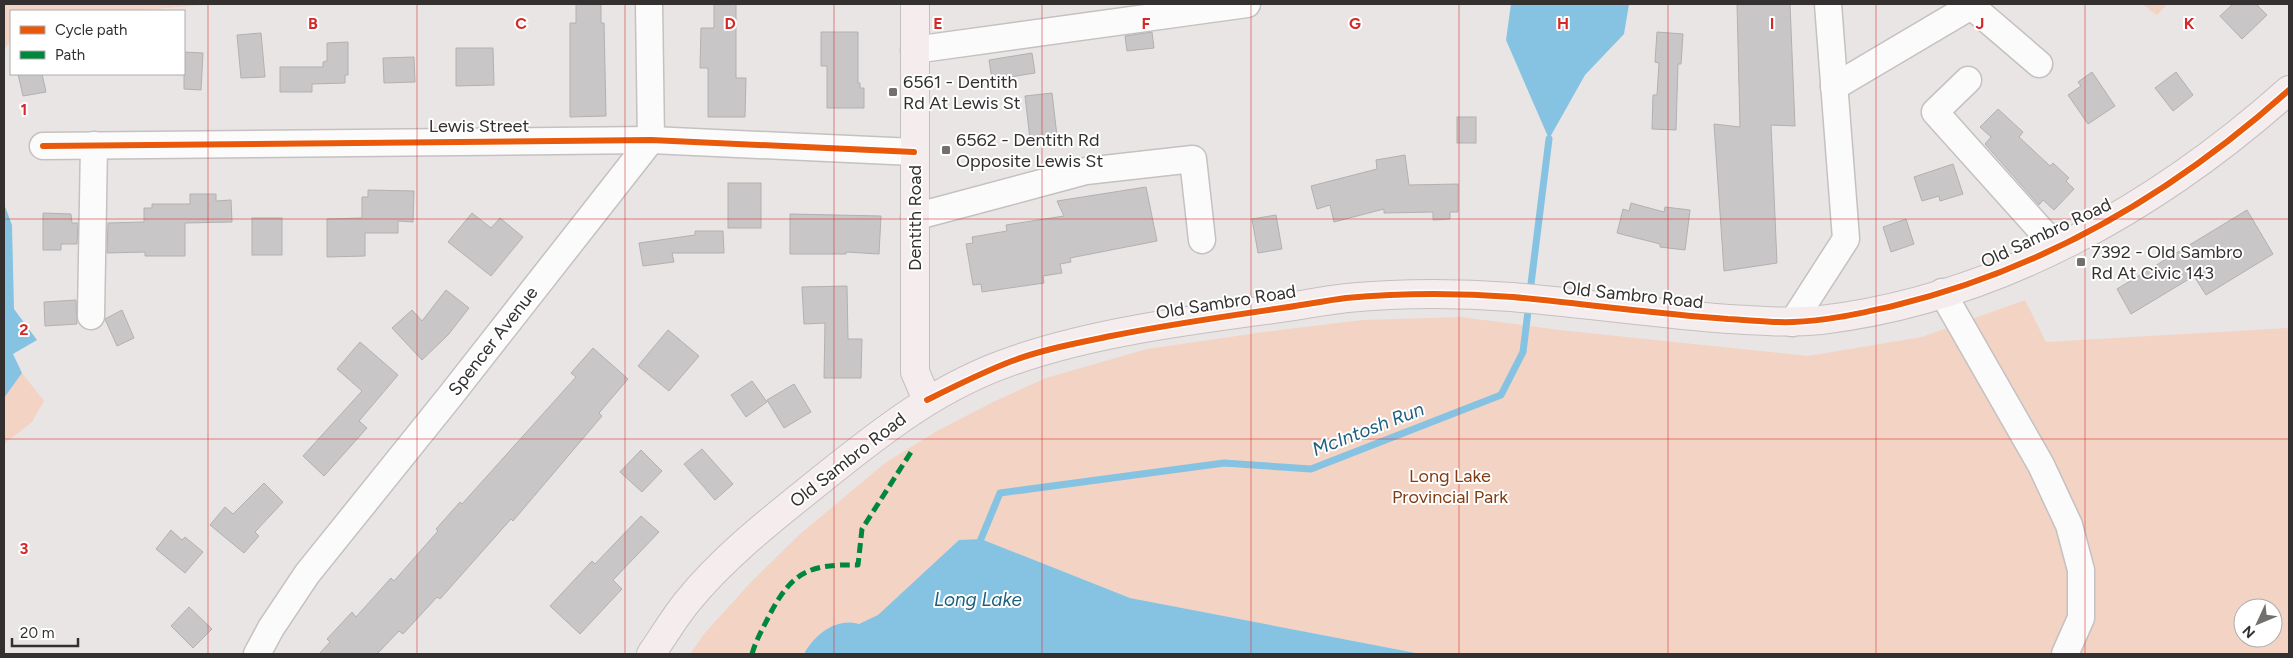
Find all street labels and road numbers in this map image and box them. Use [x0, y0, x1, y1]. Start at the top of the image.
street label: Lewis Street [429, 115, 529, 137]
street label: Dentith Road [904, 165, 926, 271]
street label: Old Sambro Road [1977, 193, 2115, 273]
street label: Old Sambro Road [1562, 277, 1704, 313]
street label: Old Sambro Road [1154, 280, 1298, 324]
street label: Spencer Avenue [444, 282, 543, 400]
street label: Old Sambro Road [786, 408, 910, 512]

